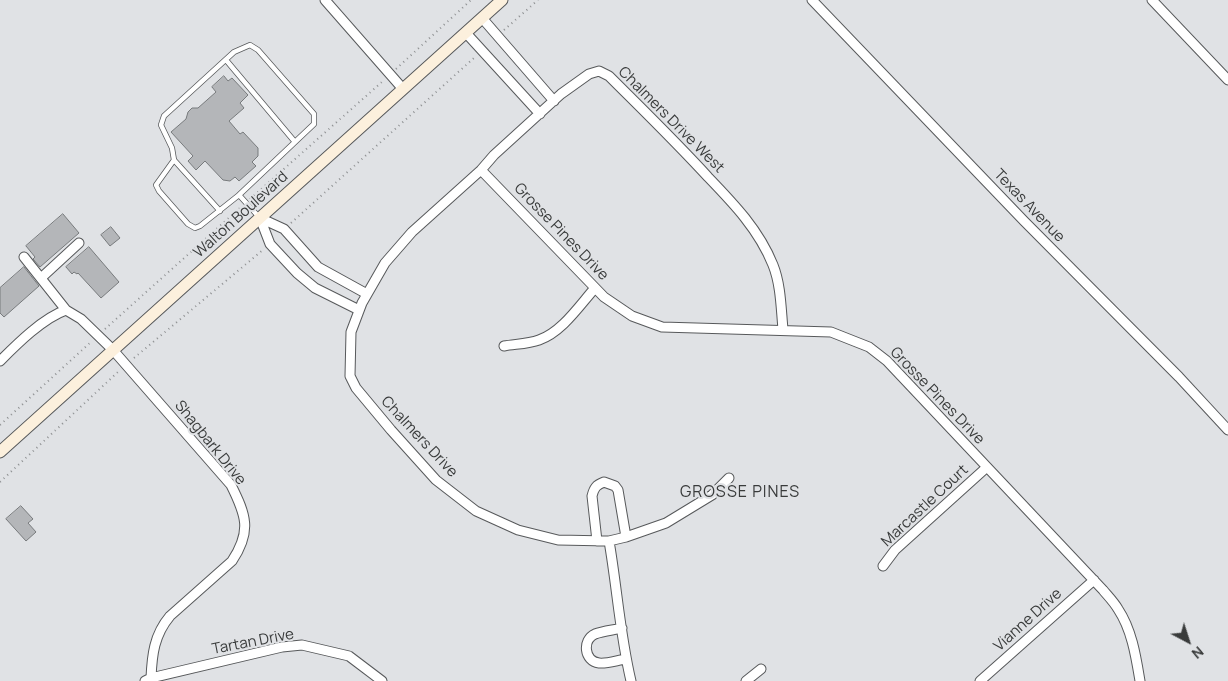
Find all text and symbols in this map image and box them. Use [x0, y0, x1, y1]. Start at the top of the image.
street label: Chalmers Drive West [614, 63, 728, 177]
street label: Texas Avenue [990, 166, 1068, 246]
street label: Walton Boulevard [190, 168, 292, 262]
street label: Grosse Pines Drive [510, 180, 612, 284]
street label: Grosse Pines Drive [886, 344, 988, 448]
street label: Chalmers Drive [377, 393, 461, 481]
street label: Shagbark Drive [170, 397, 250, 489]
street label: Marcastle Court [878, 461, 972, 551]
district label: GROSSE PINES [678, 483, 802, 503]
street label: Vianne Drive [990, 585, 1066, 655]
north arrow [1163, 616, 1213, 666]
street label: Tartan Drive [211, 625, 295, 659]
text: N [1188, 642, 1208, 663]

